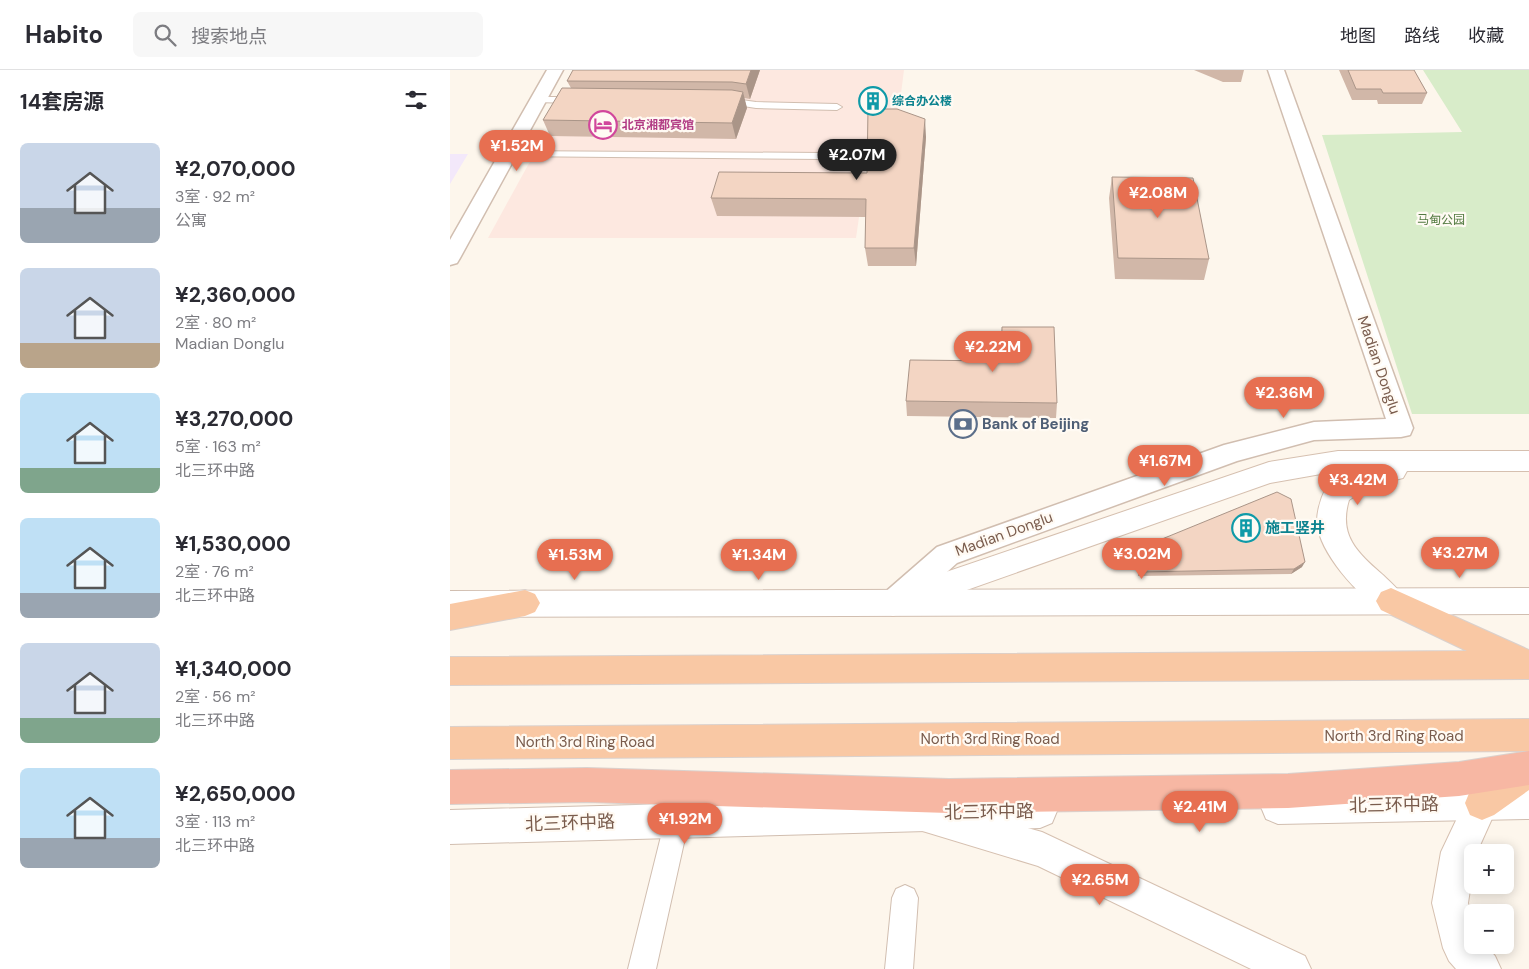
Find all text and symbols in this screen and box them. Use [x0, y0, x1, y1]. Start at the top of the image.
search box [133, 12, 483, 57]
text: Habito [25, 19, 103, 50]
icon: search [151, 21, 179, 49]
text: 搜索地点 [191, 24, 267, 49]
text: 地图 [1340, 24, 1376, 48]
text: 路线 [1404, 24, 1440, 48]
text: 收藏 [1468, 24, 1504, 48]
icon: filters [402, 86, 430, 114]
building icon: 综合办公楼 [858, 86, 888, 116]
text: 14套房源 [20, 88, 104, 116]
place label: 综合办公楼 [892, 93, 952, 109]
hotel icon: 北京湘都宾馆 [588, 110, 618, 140]
place label: 北京湘都宾馆 [622, 117, 694, 133]
pin: ¥1.52M [476, 129, 558, 172]
text: ¥1.52M [490, 135, 544, 156]
pin: ¥2.07M [816, 138, 898, 181]
text: ¥2.07M [829, 144, 885, 165]
text: ¥2,070,000 [175, 155, 295, 183]
icon: home [60, 163, 120, 223]
pin: ¥2.08M [1117, 176, 1199, 219]
text: ¥2.08M [1129, 182, 1187, 203]
text: 3室 · 92 m² [175, 186, 255, 207]
text: 公寓 [175, 210, 207, 231]
park label: 马甸公园 [1417, 212, 1465, 228]
text: ¥2,360,000 [175, 281, 296, 309]
icon: home [60, 288, 120, 348]
text: 2室 · 80 m² [175, 312, 256, 333]
street label: Madian Donglu [1353, 313, 1405, 417]
pin: ¥2.22M [952, 330, 1034, 373]
text: Madian Donglu [175, 333, 285, 354]
text: ¥2.22M [965, 336, 1021, 357]
pin: ¥2.36M [1243, 376, 1325, 419]
text: ¥2.36M [1255, 382, 1313, 403]
text: ¥3,270,000 [175, 405, 293, 433]
bank icon: Bank of Beijing [948, 409, 978, 439]
icon: home [60, 413, 120, 473]
place label: Bank of Beijing [982, 414, 1089, 434]
text: 5室 · 163 m² [175, 436, 261, 457]
pin: ¥1.67M [1124, 444, 1206, 487]
text: ¥1.67M [1139, 450, 1191, 471]
text: 北三环中路 [175, 460, 255, 481]
pin: ¥3.42M [1317, 464, 1399, 506]
text: ¥3.42M [1329, 469, 1387, 490]
street label: Madian Donglu [952, 507, 1056, 561]
building icon: 施工竖井 [1231, 513, 1261, 543]
place label: 施工竖井 [1265, 518, 1325, 538]
text: ¥1,530,000 [175, 530, 291, 558]
pin: ¥3.27M [1419, 536, 1501, 579]
icon: home [60, 538, 120, 598]
pin: ¥1.53M [534, 538, 616, 581]
pin: ¥1.34M [718, 538, 800, 581]
pin: ¥3.02M [1101, 538, 1183, 580]
text: ¥3.27M [1432, 542, 1488, 563]
text: ¥3.02M [1113, 543, 1171, 564]
text: ¥1.53M [548, 544, 602, 565]
text: ¥1.34M [732, 544, 786, 565]
text: 2室 · 76 m² [175, 561, 254, 582]
text: 北三环中路 [175, 585, 255, 606]
text: ¥1,340,000 [175, 655, 291, 683]
icon: home [60, 663, 120, 723]
text: 2室 · 56 m² [175, 686, 256, 707]
text: 北三环中路 [175, 710, 255, 731]
street label: North 3rd Ring Road [1324, 726, 1464, 746]
street label: North 3rd Ring Road [920, 729, 1060, 749]
street label: North 3rd Ring Road [515, 732, 655, 752]
text: ¥2,650,000 [175, 780, 296, 808]
icon: home [60, 788, 120, 848]
pin: ¥2.41M [1159, 790, 1241, 833]
street label: 北三环中路 [1349, 792, 1439, 818]
text: ¥2.41M [1173, 796, 1227, 817]
street label: 北三环中路 [944, 799, 1034, 825]
pin: ¥1.92M [644, 802, 726, 845]
text: ¥1.92M [658, 808, 712, 829]
street label: 北三环中路 [525, 809, 615, 837]
text: 3室 · 113 m² [175, 811, 255, 832]
text: 北三环中路 [175, 835, 255, 856]
map controls [1464, 844, 1514, 954]
button: + [1464, 844, 1514, 894]
pin: ¥2.65M [1059, 864, 1141, 906]
text: ¥2.65M [1071, 869, 1129, 890]
button: − [1464, 904, 1514, 954]

